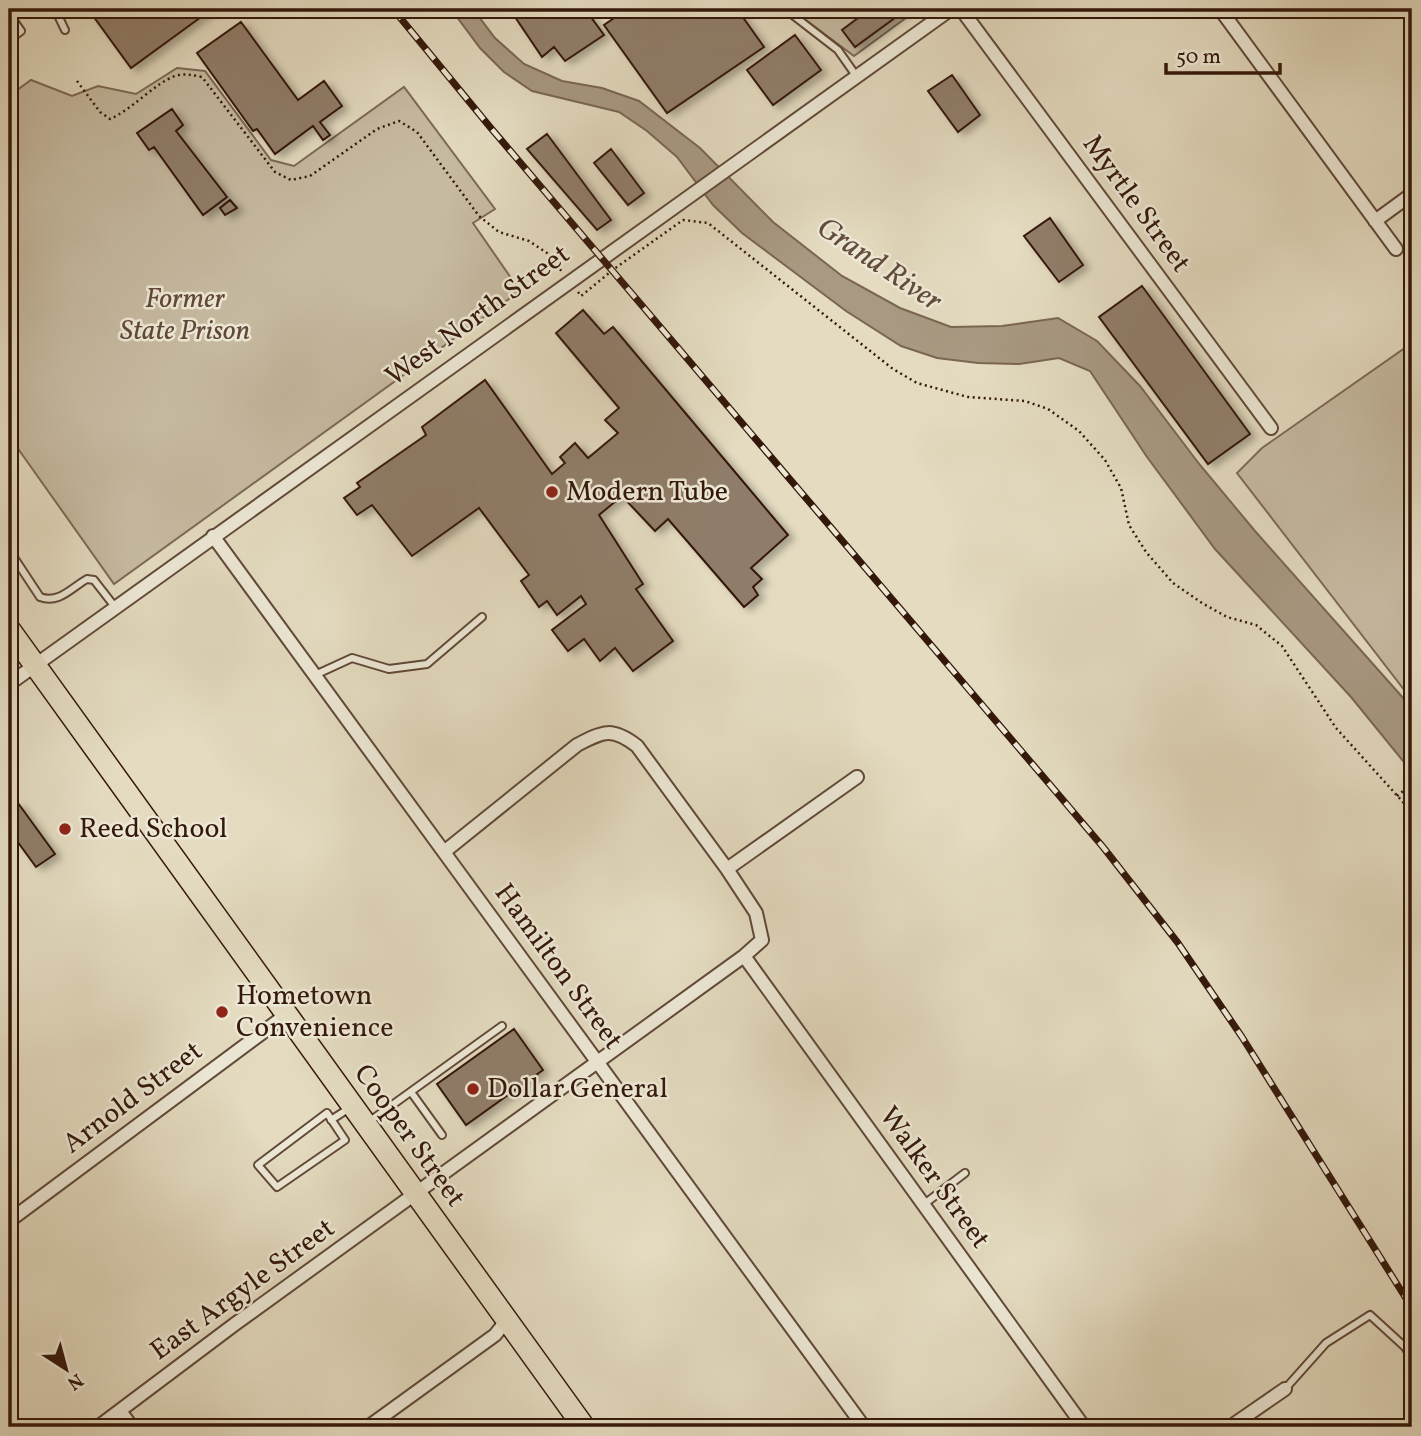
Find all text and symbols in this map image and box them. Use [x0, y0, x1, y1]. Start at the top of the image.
scale bar [1166, 32, 1279, 76]
text: 50 m [1176, 43, 1221, 72]
street label: Myrtle Street [1073, 127, 1199, 281]
water label: Grand River [808, 208, 951, 323]
street label: West North Street [378, 236, 578, 396]
park label: Former State Prison [120, 280, 250, 351]
place label: Modern Tube [566, 473, 728, 512]
marker: Modern Tube [544, 484, 560, 500]
place label: Reed School [79, 810, 227, 849]
marker: Reed School [57, 821, 73, 837]
street label: Hamilton Street [484, 876, 632, 1058]
place label: Hometown Convenience [236, 977, 393, 1048]
marker: Hometown Convenience [214, 1004, 230, 1020]
street label: Arnold Street [55, 1032, 211, 1164]
street label: Cooper Street [344, 1057, 474, 1215]
place label: Dollar General [487, 1070, 668, 1109]
marker: Dollar General [465, 1081, 481, 1097]
street label: Walker Street [869, 1099, 999, 1257]
street label: East Argyle Street [143, 1210, 343, 1370]
north arrow [32, 1334, 102, 1404]
text: N [61, 1367, 88, 1396]

